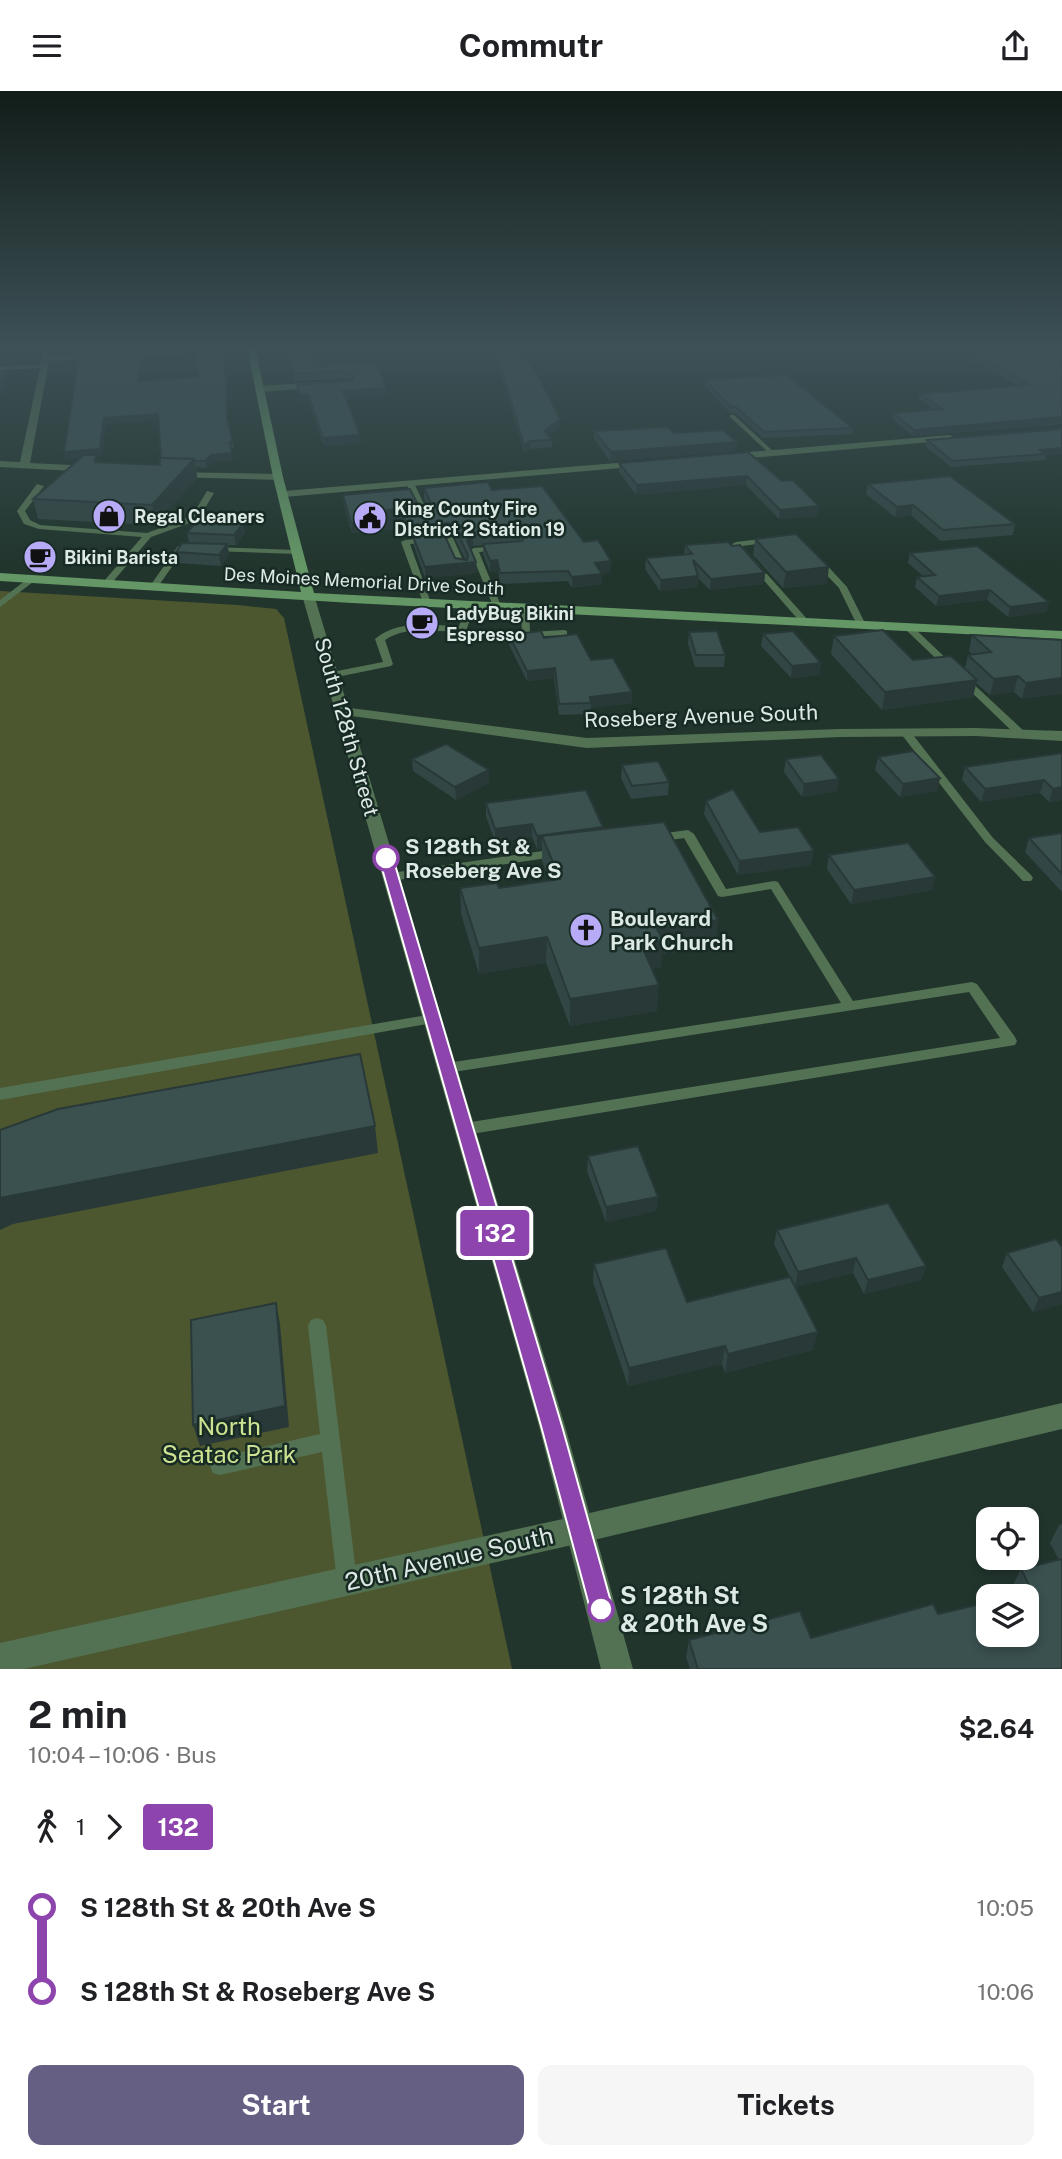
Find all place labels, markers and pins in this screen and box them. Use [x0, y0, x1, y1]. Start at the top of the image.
shop icon: Regal Cleaners [90, 497, 128, 535]
place label: King County Fire DIstrict 2 Station 19 [394, 498, 565, 540]
public building icon: King County Fire DIstrict 2 Station 19 [351, 499, 389, 537]
place label: Regal Cleaners [134, 506, 264, 527]
cafe icon: Bikini Barista [21, 538, 59, 576]
place label: Bikini Barista [64, 547, 178, 568]
place label: LadyBug Bikini Espresso [446, 603, 574, 645]
cafe icon: LadyBug Bikini Espresso [403, 604, 441, 642]
place label: S 128th St & Roseberg Ave S [405, 834, 561, 883]
marker: S 128th St & Roseberg Ave S [373, 845, 399, 871]
place label: Boulevard Park Church [610, 906, 733, 955]
church icon: Boulevard Park Church [567, 911, 605, 949]
place label: S 128th St & 20th Ave S [620, 1581, 768, 1637]
marker: S 128th St & 20th Ave S [588, 1596, 614, 1622]

